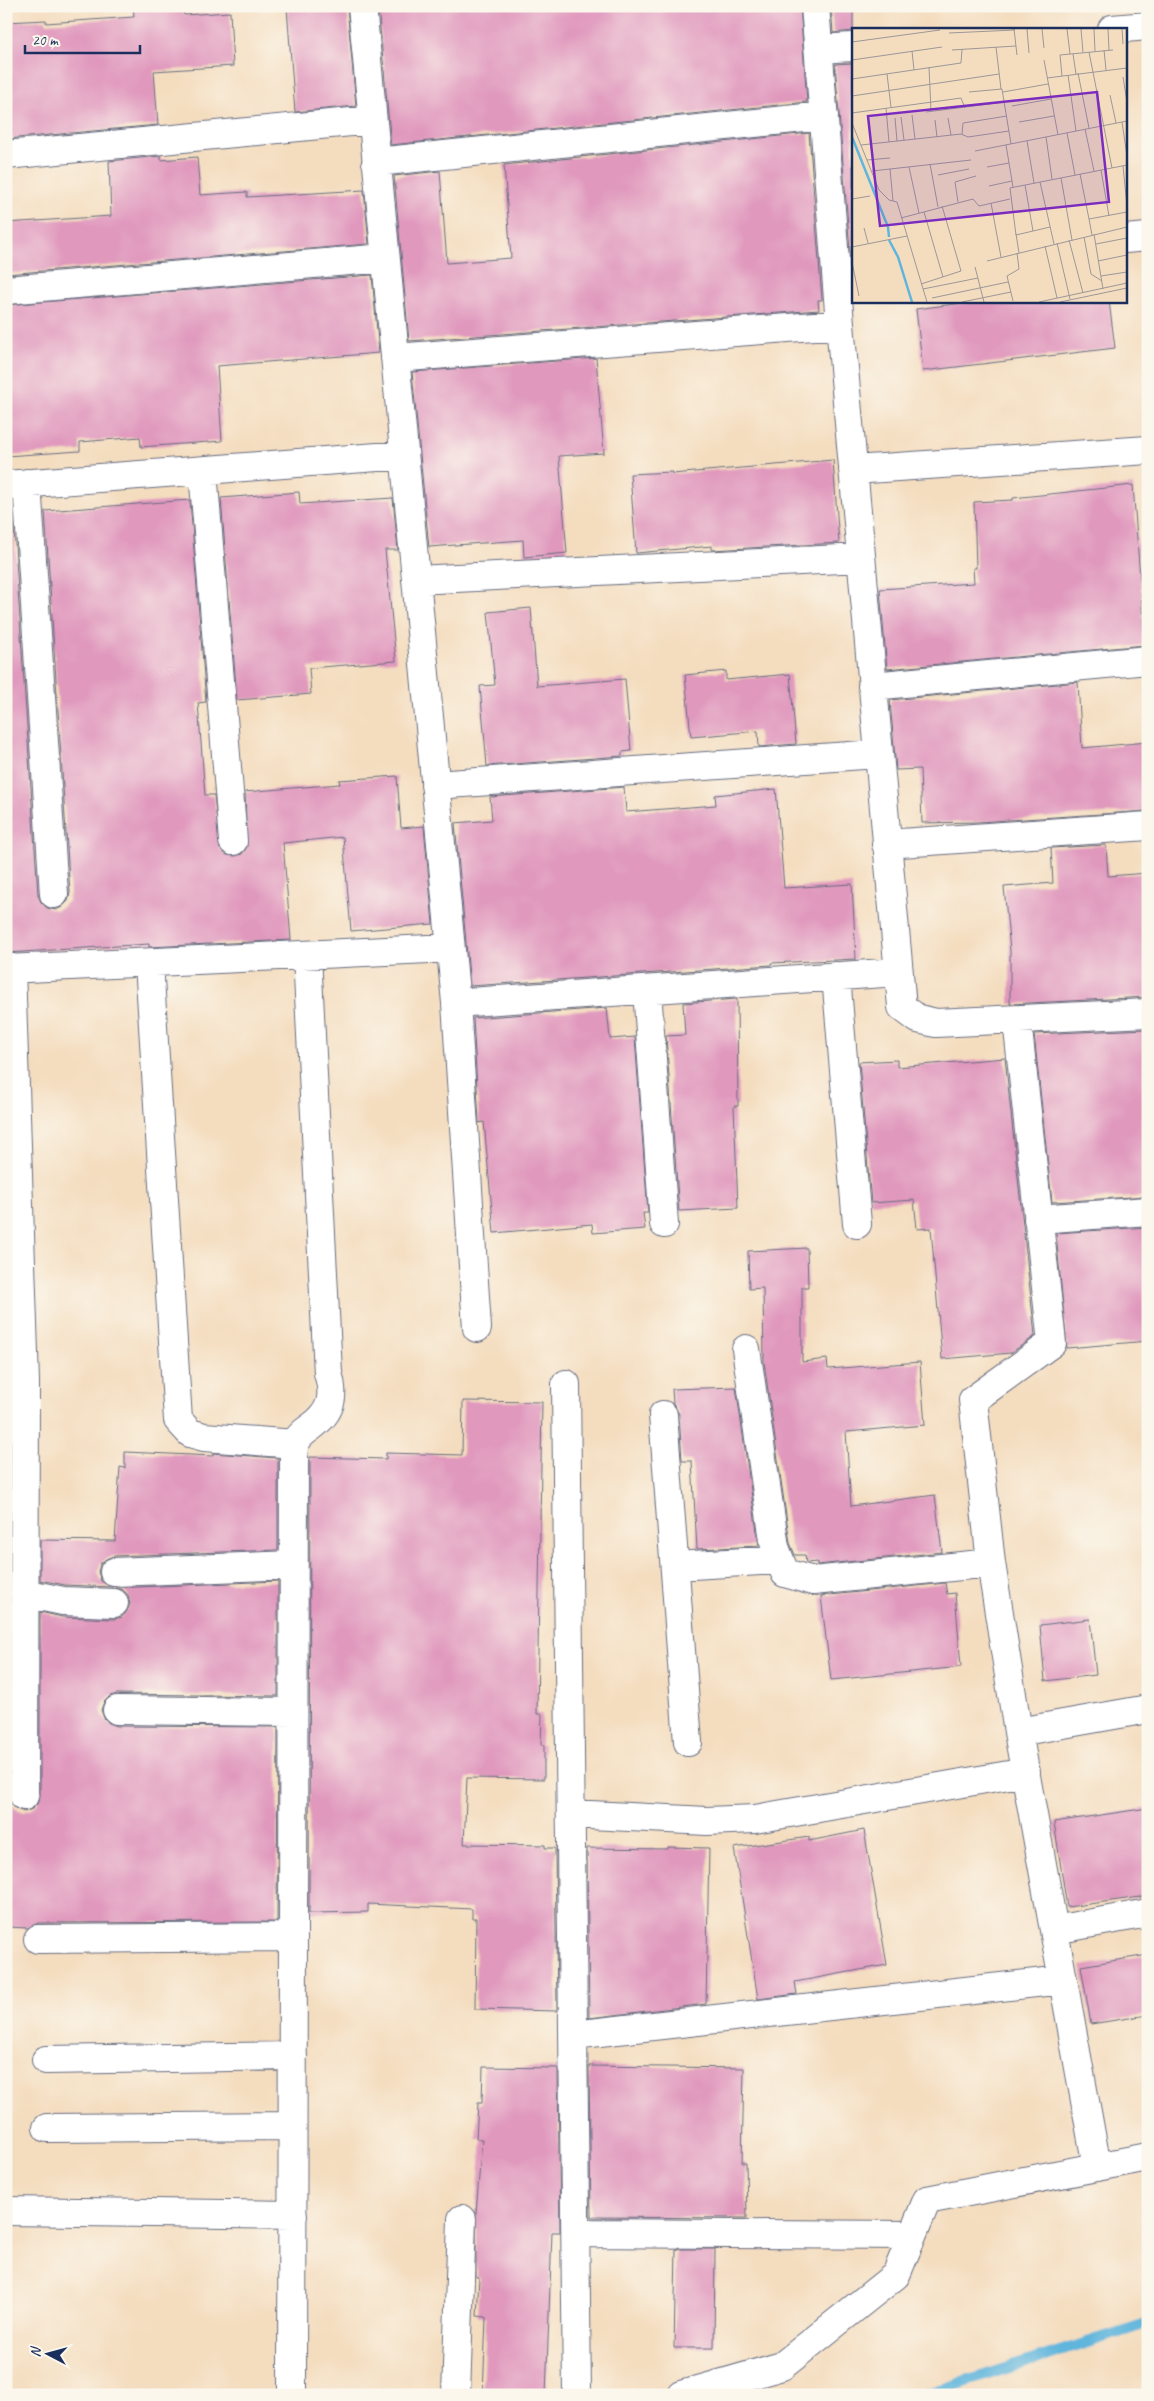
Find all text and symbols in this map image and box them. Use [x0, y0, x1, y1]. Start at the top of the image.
scale bar [25, 22, 140, 54]
inset map [852, 28, 1126, 302]
text: 20 m [32, 31, 59, 50]
north arrow [22, 2328, 72, 2378]
text: N [27, 2345, 45, 2358]

